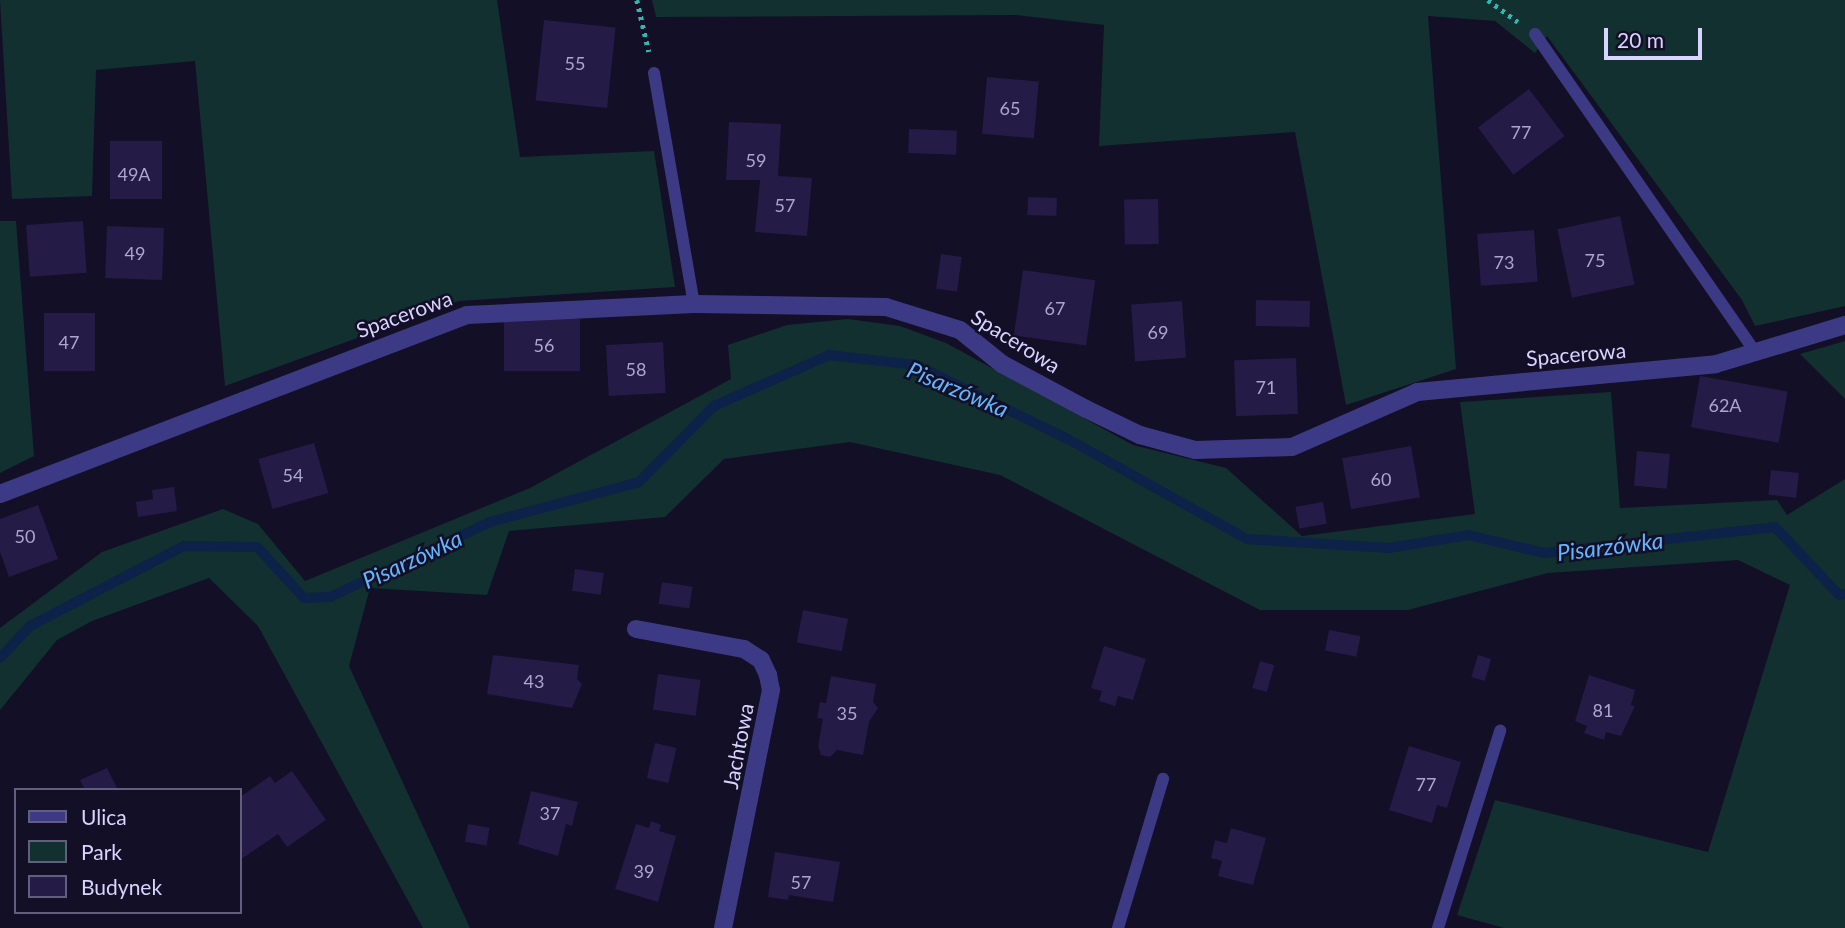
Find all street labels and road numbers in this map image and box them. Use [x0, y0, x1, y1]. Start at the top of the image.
street label: Spacerowa [353, 285, 455, 343]
street label: Spacerowa [967, 304, 1065, 378]
street label: Spacerowa [1525, 337, 1627, 371]
street label: Jachtowa [717, 701, 759, 791]

